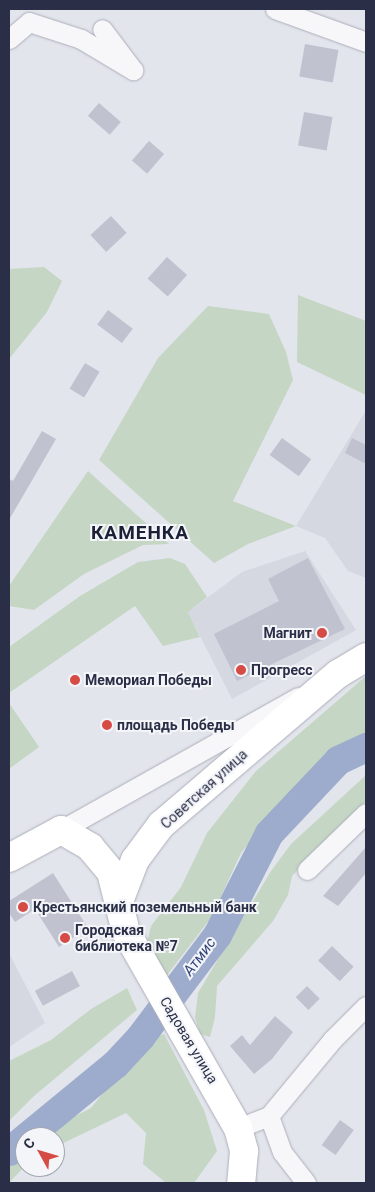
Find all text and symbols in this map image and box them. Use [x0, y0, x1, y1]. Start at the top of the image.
district label: КАМЕНКА [90, 522, 190, 544]
place label: Магнит [263, 625, 312, 641]
marker: Магнит [316, 627, 328, 639]
place label: Прогресс [251, 662, 313, 678]
marker: Прогресс [235, 664, 247, 676]
place label: Мемориал Победы [85, 672, 212, 688]
marker: Мемориал Победы [69, 674, 81, 686]
place label: площадь Победы [117, 717, 235, 733]
marker: площадь Победы [101, 719, 113, 731]
street label: Советская улица [157, 746, 251, 832]
place label: Крестьянский поземельный банк [33, 899, 257, 915]
marker: Крестьянский поземельный банк [17, 901, 29, 913]
place label: Городская библиотека №7 [75, 922, 178, 954]
marker: Городская библиотека №7 [59, 932, 71, 944]
water label: Атмис [180, 934, 220, 980]
street label: Садовая улица [156, 994, 222, 1086]
north arrow [15, 1127, 65, 1177]
text: С [20, 1135, 38, 1152]

